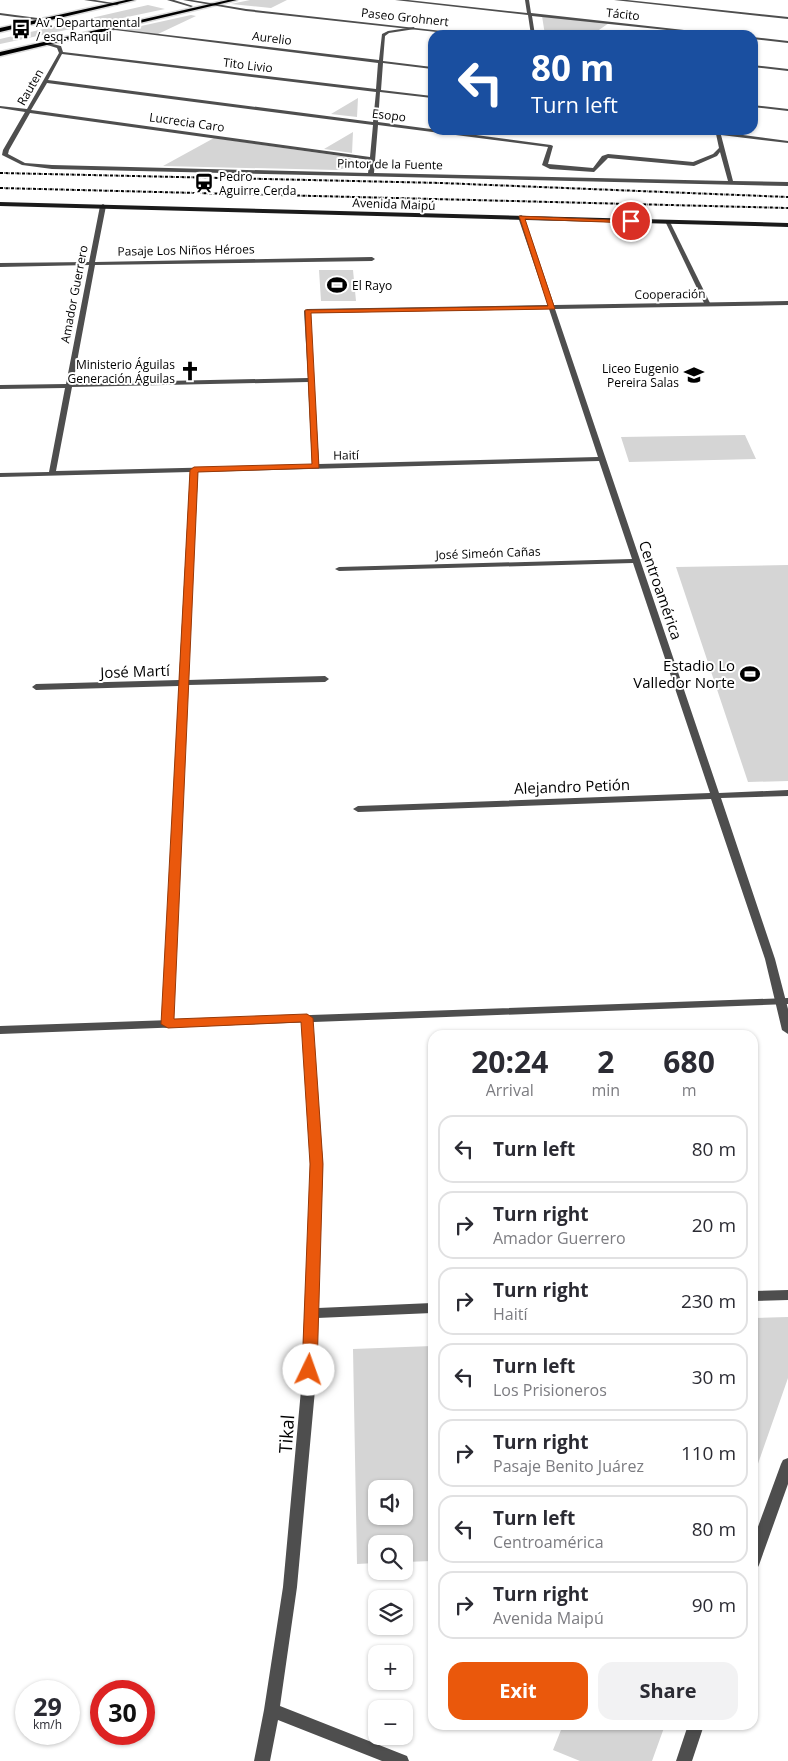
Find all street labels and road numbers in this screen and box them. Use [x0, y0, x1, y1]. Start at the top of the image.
street label: Paseo Grohnert [360, 4, 450, 30]
street label: Tácito [605, 4, 641, 24]
street label: Aurelio [251, 27, 293, 49]
street label: Tito Livio [222, 54, 274, 76]
street label: Rauten [13, 66, 47, 108]
street label: Esopo [371, 104, 407, 126]
street label: Lucrecia Caro [148, 108, 226, 136]
street label: Pintor de la Fuente [337, 155, 443, 173]
street label: Avenida Maipú [352, 194, 436, 214]
street label: Pasaje Los Niños Héroes [117, 240, 255, 260]
street label: Amador Guerrero [56, 244, 92, 344]
street label: Cooperación [634, 285, 706, 303]
street label: Haití [333, 446, 360, 464]
street label: Centroamérica [635, 538, 687, 642]
street label: José Simeón Cañas [434, 543, 541, 563]
street label: José Martí [98, 660, 171, 682]
street label: Alejandro Petión [514, 774, 630, 798]
street label: Tikal [273, 1414, 299, 1454]

